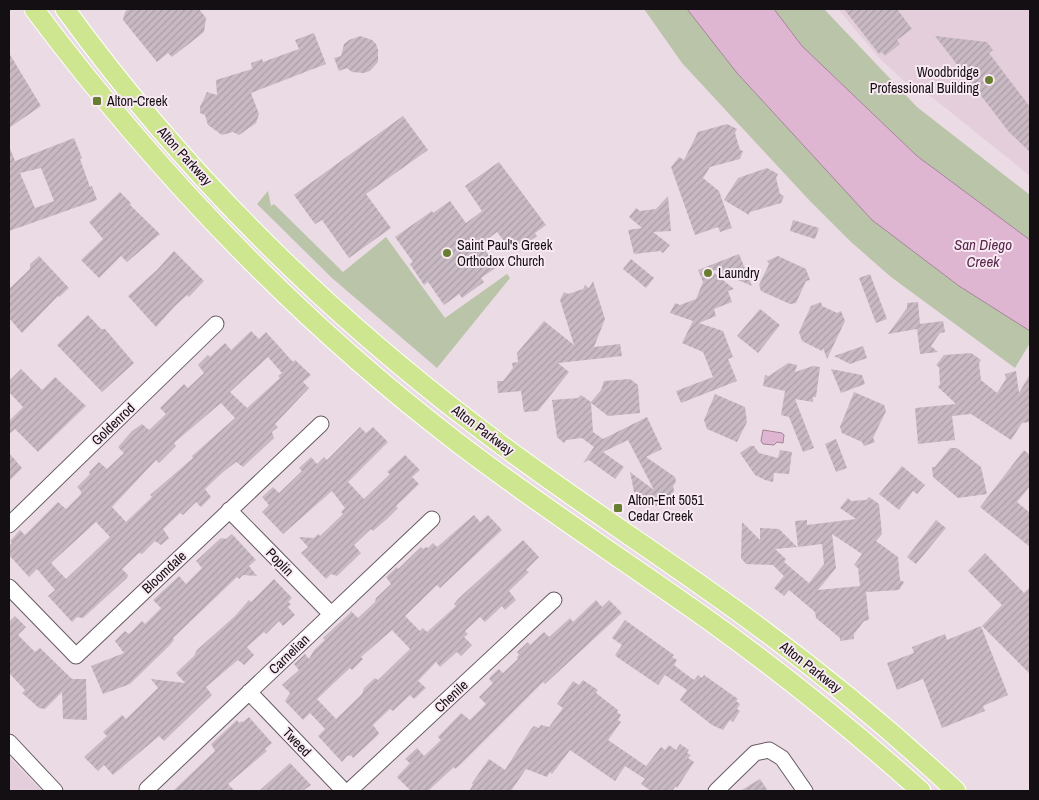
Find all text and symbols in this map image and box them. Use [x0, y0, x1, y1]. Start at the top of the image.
place label: Woodbridge Professional Building [870, 63, 980, 97]
marker: Woodbridge Professional Building [983, 74, 995, 86]
place label: Alton-Creek [106, 92, 168, 110]
marker: Alton-Creek [91, 95, 103, 107]
street label: Alton Parkway [153, 122, 216, 189]
water label: San Diego Creek [954, 234, 1012, 272]
place label: Saint Paul's Greek Orthodox Church [457, 236, 553, 270]
marker: Saint Paul's Greek Orthodox Church [441, 247, 453, 259]
place label: Laundry [718, 264, 760, 282]
marker: Laundry [702, 267, 714, 279]
street label: Goldenrod [87, 399, 139, 449]
street label: Alton Parkway [447, 400, 518, 459]
place label: Alton-Ent 5051 Cedar Creek [627, 491, 705, 525]
marker: Alton-Ent 5051 Cedar Creek [612, 502, 624, 514]
street label: Poplin [262, 544, 298, 580]
street label: Bloomdale [138, 547, 190, 597]
street label: Carnelian [265, 630, 313, 678]
street label: Alton Parkway [776, 637, 846, 697]
street label: Chenile [430, 676, 472, 716]
street label: Tweed [279, 724, 315, 760]

